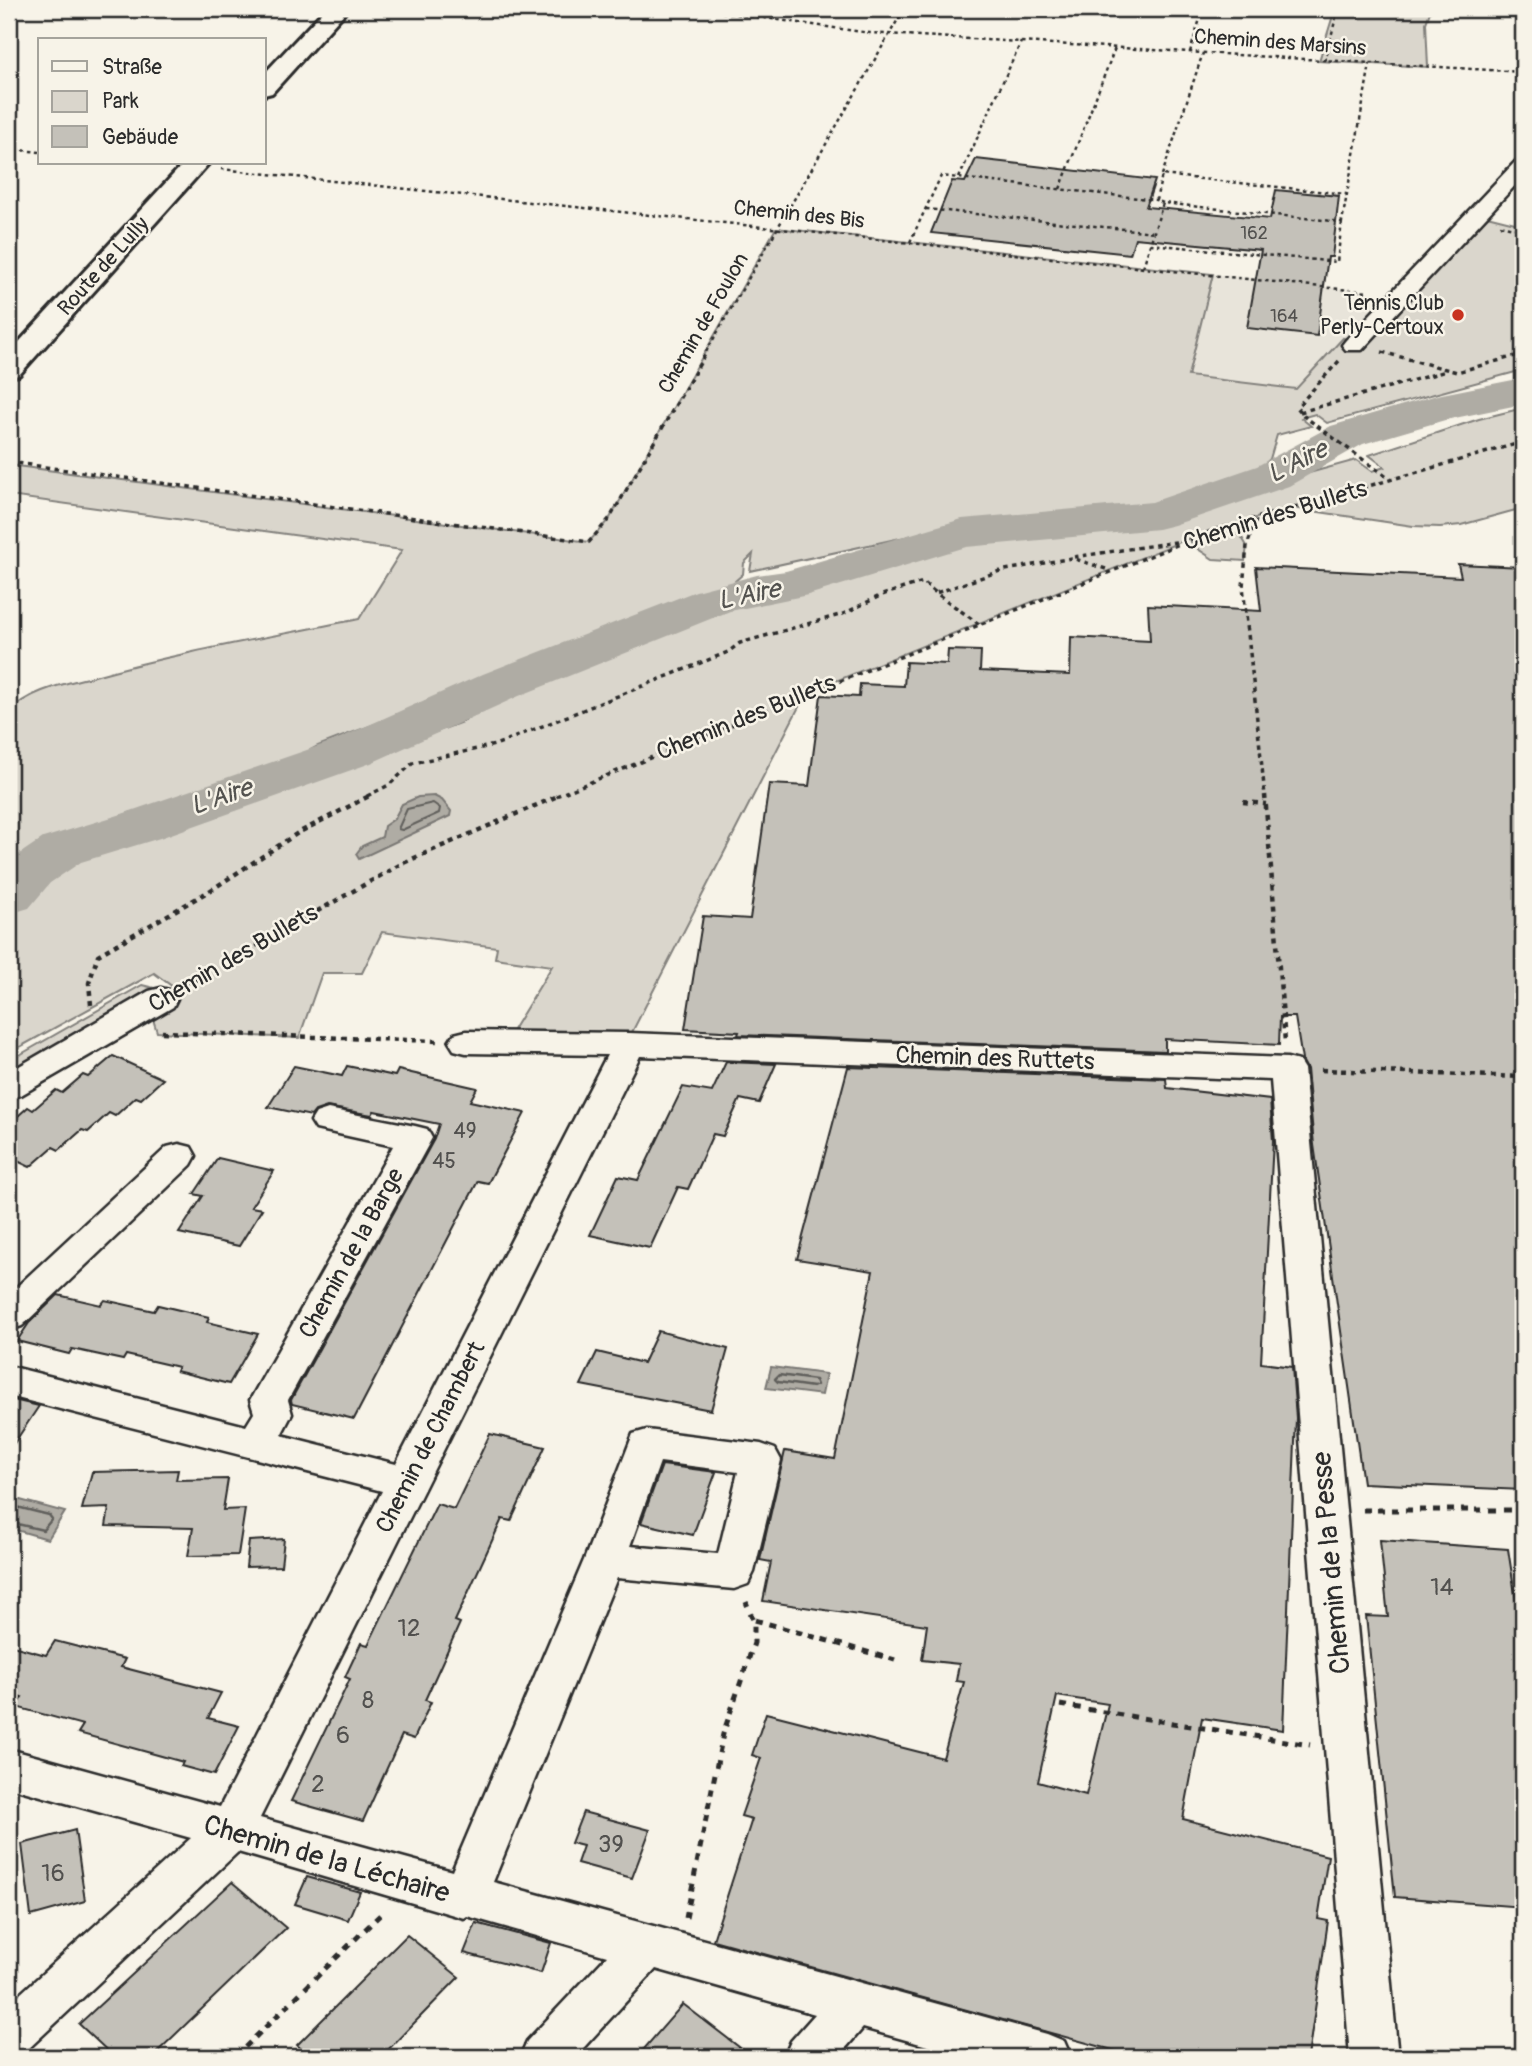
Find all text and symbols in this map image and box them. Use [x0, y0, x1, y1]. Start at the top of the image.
street label: Chemin des Marsins [1193, 23, 1368, 62]
legend [38, 38, 266, 164]
text: Straße [102, 54, 162, 81]
text: Park [102, 88, 139, 115]
text: Gebäude [102, 124, 179, 151]
street label: Chemin des Bis [732, 194, 866, 235]
street label: Route de Lully [52, 211, 155, 322]
house number: 162 [1240, 222, 1268, 245]
street label: Chemin de Foulon [652, 248, 755, 399]
place label: Tennis Club Perly-Certoux [1320, 290, 1444, 341]
house number: 164 [1270, 305, 1299, 328]
marker: Tennis Club Perly-Certoux [1450, 307, 1466, 323]
water label: L'Aire [1262, 432, 1335, 490]
street label: Chemin des Bullets [1180, 474, 1371, 557]
water label: L'Aire [715, 572, 785, 617]
street label: Chemin des Bullets [652, 668, 840, 767]
water label: L'Aire [186, 771, 258, 822]
street label: Chemin des Bullets [143, 898, 323, 1019]
street label: Chemin des Ruttets [895, 1041, 1095, 1076]
house number: 49 [454, 1118, 477, 1145]
house number: 45 [432, 1148, 456, 1175]
street label: Chemin de la Barge [293, 1163, 410, 1343]
street label: Chemin de Chambert [370, 1336, 491, 1538]
street label: Chemin de la Pesse [1304, 1450, 1359, 1676]
house number: 14 [1430, 1573, 1454, 1602]
house number: 12 [398, 1614, 420, 1643]
house number: 8 [362, 1686, 374, 1715]
house number: 6 [336, 1721, 350, 1750]
house number: 2 [311, 1770, 325, 1799]
street label: Chemin de la Léchaire [200, 1808, 454, 1911]
house number: 39 [598, 1830, 624, 1859]
house number: 16 [41, 1859, 65, 1888]

